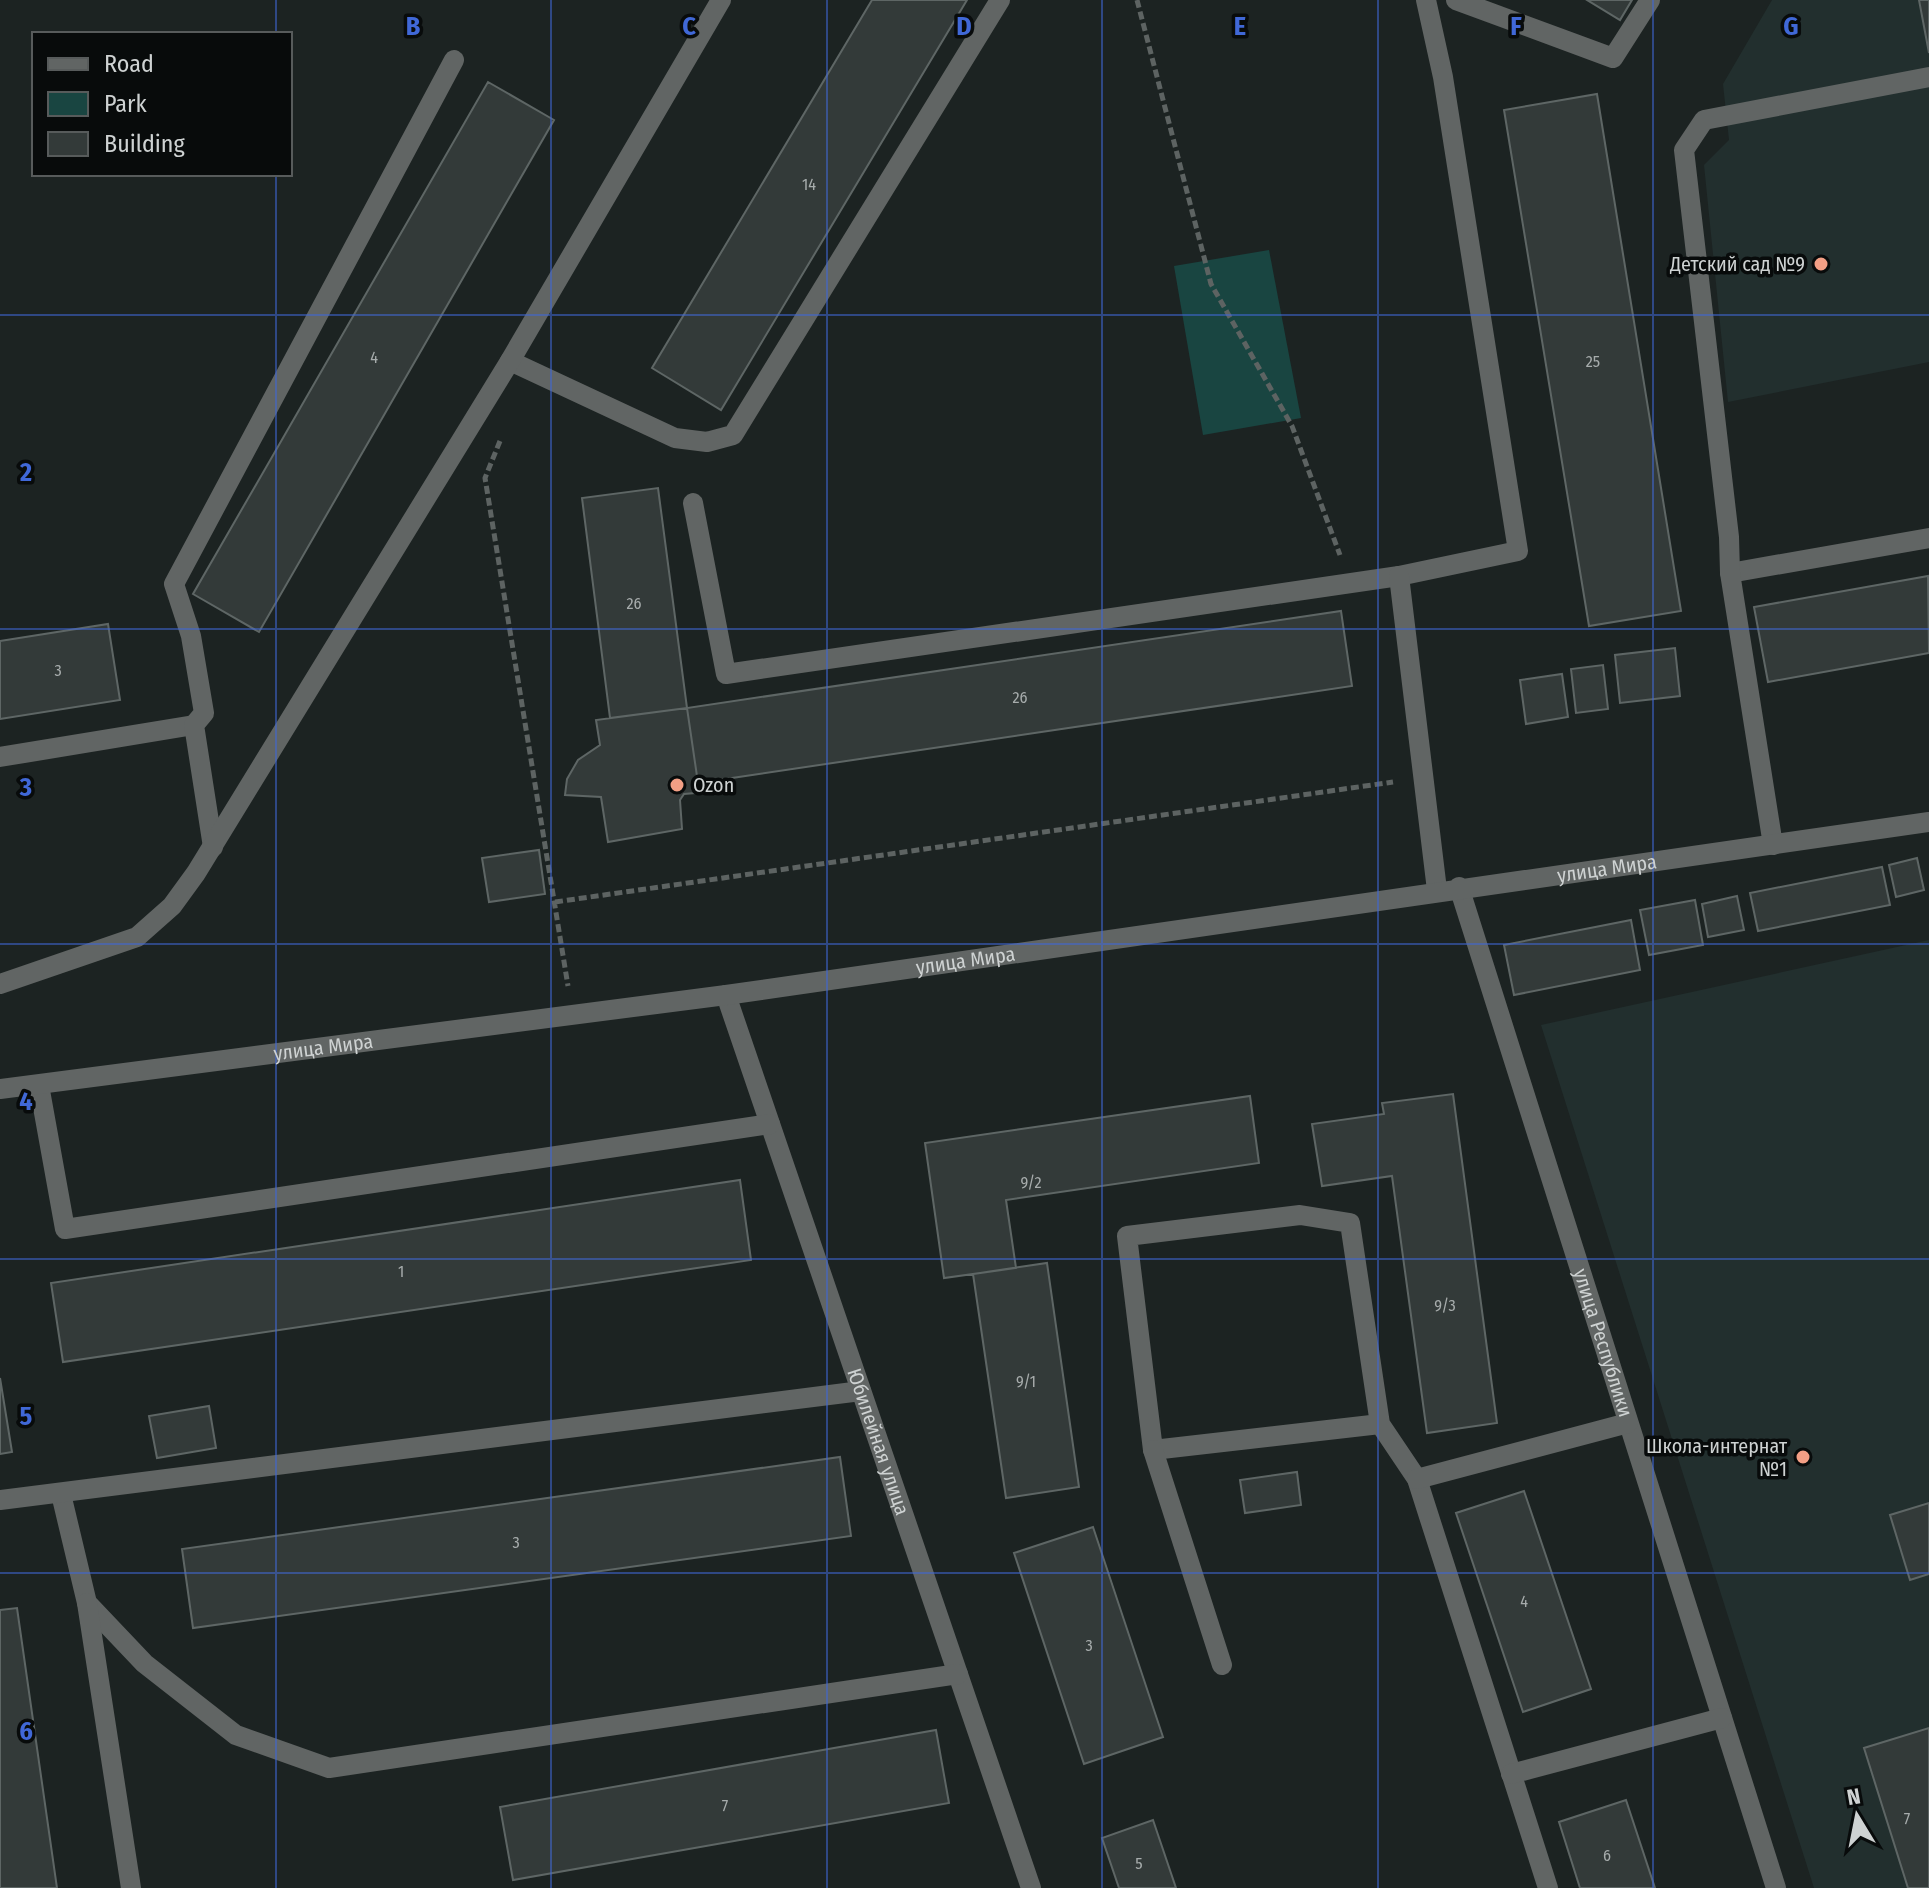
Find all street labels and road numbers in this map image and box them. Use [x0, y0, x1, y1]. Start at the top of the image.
street label: улица Мира [1556, 849, 1658, 887]
street label: улица Мира [914, 942, 1017, 980]
street label: улица Мира [272, 1029, 374, 1065]
street label: улица Республики [1569, 1266, 1638, 1420]
street label: Юбилейная улица [842, 1365, 915, 1518]

